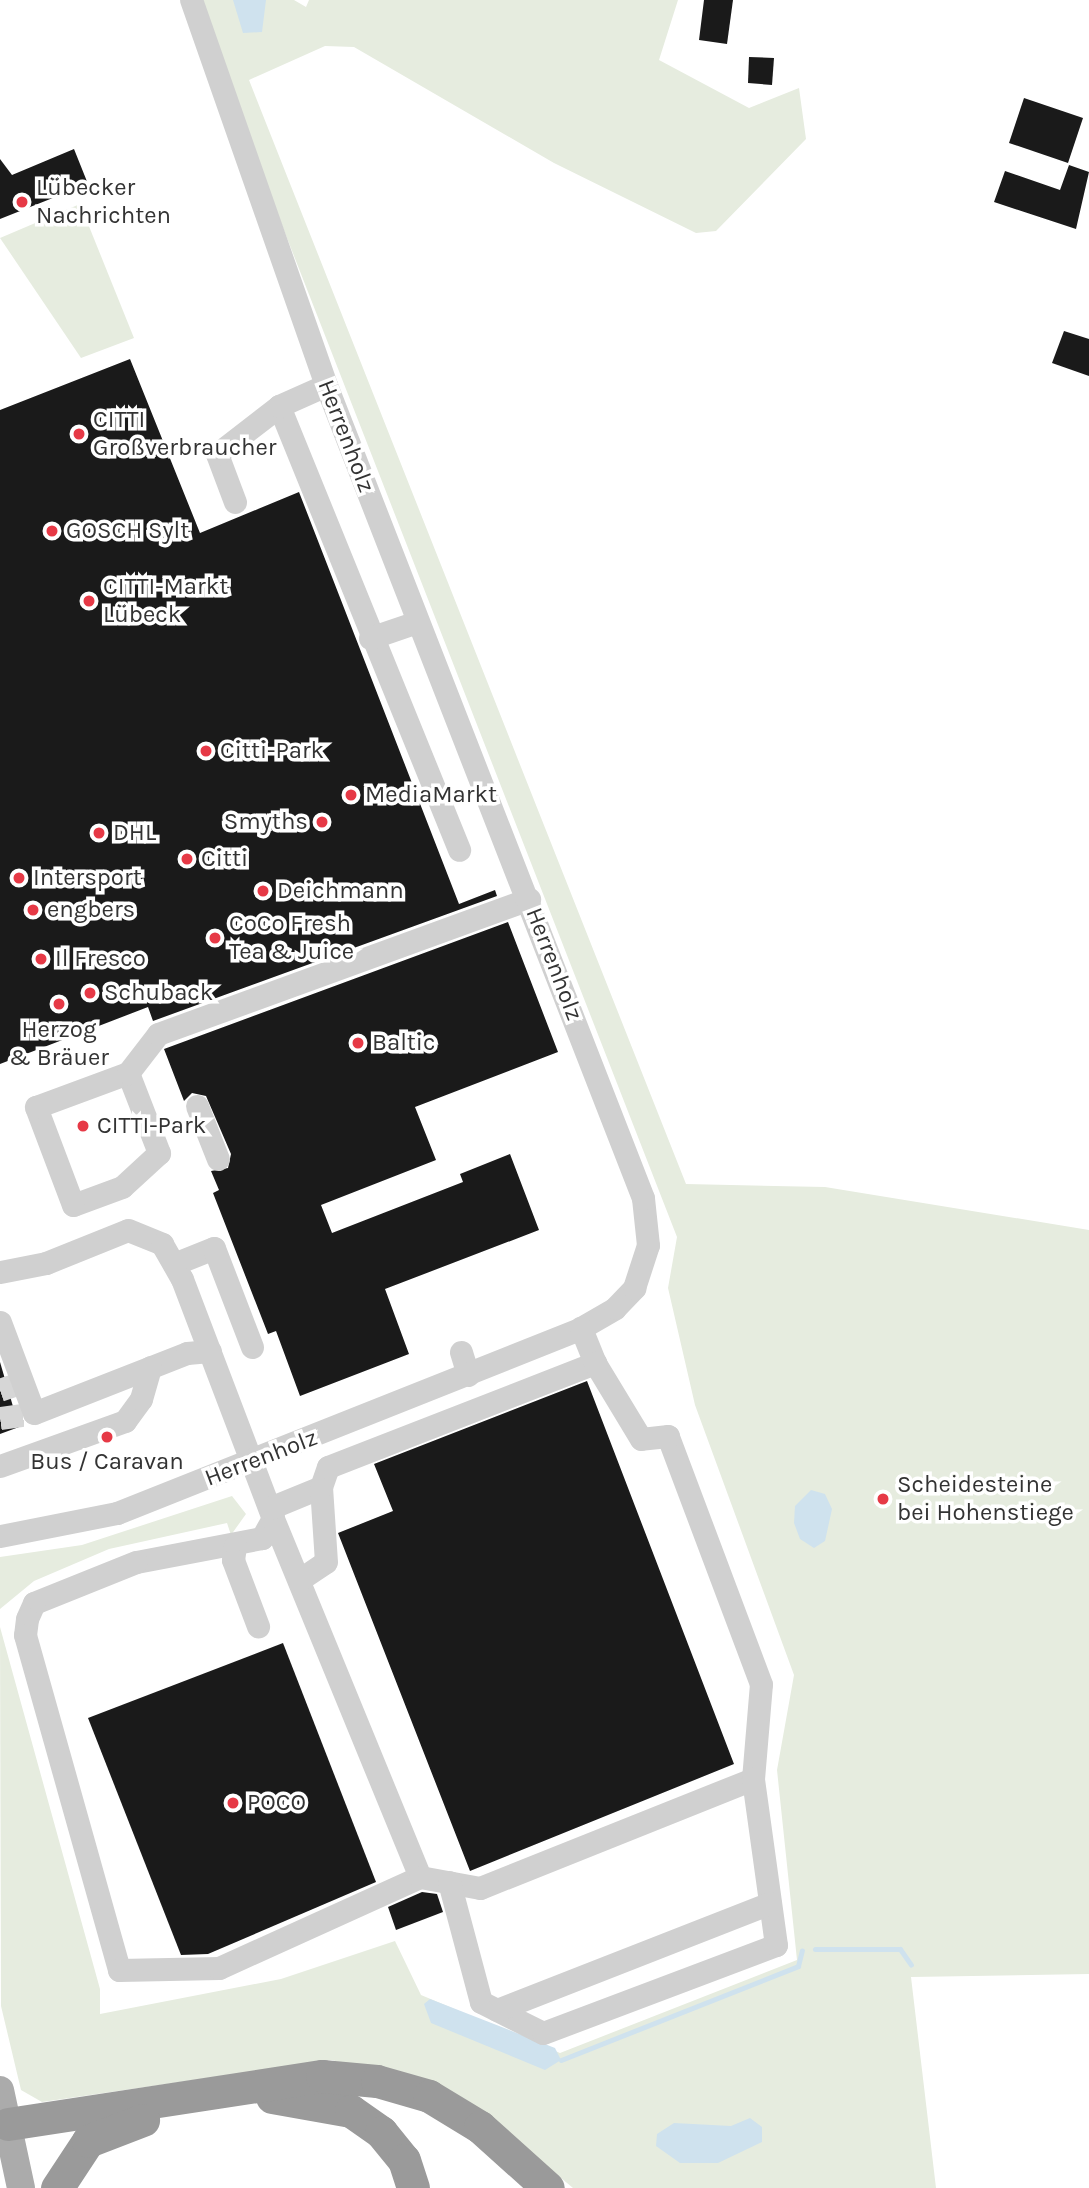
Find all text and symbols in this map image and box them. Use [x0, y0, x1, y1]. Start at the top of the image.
place label: Lübecker Nachrichten [36, 174, 171, 230]
marker: Lübecker Nachrichten [14, 194, 30, 210]
street label: Herrenholz [311, 376, 381, 496]
place label: CITTI Großverbraucher [93, 406, 277, 462]
marker: CITTI Großverbraucher [71, 426, 87, 442]
place label: GOSCH Sylt [66, 517, 189, 545]
marker: GOSCH Sylt [44, 523, 60, 539]
place label: CITTI-Markt Lübeck [103, 573, 228, 629]
marker: CITTI-Markt Lübeck [81, 593, 97, 609]
place label: Citti-Park [220, 737, 324, 765]
marker: Citti-Park [198, 743, 214, 759]
place label: MediaMarkt [365, 781, 497, 809]
marker: MediaMarkt [343, 787, 359, 803]
place label: Smyths [224, 808, 308, 836]
marker: Smyths [314, 814, 330, 830]
place label: DHL [113, 819, 156, 847]
marker: DHL [91, 825, 107, 841]
place label: Citti [201, 845, 248, 873]
marker: Citti [179, 851, 195, 867]
place label: Intersport [33, 864, 142, 892]
marker: Intersport [11, 870, 27, 886]
place label: Deichmann [277, 877, 404, 905]
marker: Deichmann [255, 883, 271, 899]
place label: engbers [47, 896, 135, 924]
marker: engbers [25, 902, 41, 918]
street label: Herrenholz [519, 904, 589, 1024]
place label: CoCo Fresh Tea & Juice [229, 910, 354, 966]
marker: CoCo Fresh Tea & Juice [207, 930, 223, 946]
place label: Il Fresco [55, 945, 146, 973]
marker: Il Fresco [33, 951, 49, 967]
place label: Schuback [104, 979, 213, 1007]
marker: Schuback [82, 985, 98, 1001]
marker: Herzog & Bräuer [51, 996, 67, 1012]
place label: Herzog & Bräuer [9, 1016, 109, 1072]
place label: Baltic [372, 1029, 435, 1057]
marker: Baltic [350, 1035, 366, 1051]
place label: CITTI-Park [97, 1112, 206, 1140]
marker: CITTI-Park [75, 1118, 91, 1134]
street label: Herrenholz [201, 1423, 321, 1493]
marker: Bus / Caravan [99, 1429, 115, 1445]
place label: Bus / Caravan [30, 1448, 184, 1476]
place label: Scheidesteine bei Hohenstiege [897, 1471, 1074, 1527]
marker: Scheidesteine bei Hohenstiege [875, 1491, 891, 1507]
place label: POCO [247, 1789, 306, 1817]
marker: POCO [225, 1795, 241, 1811]

